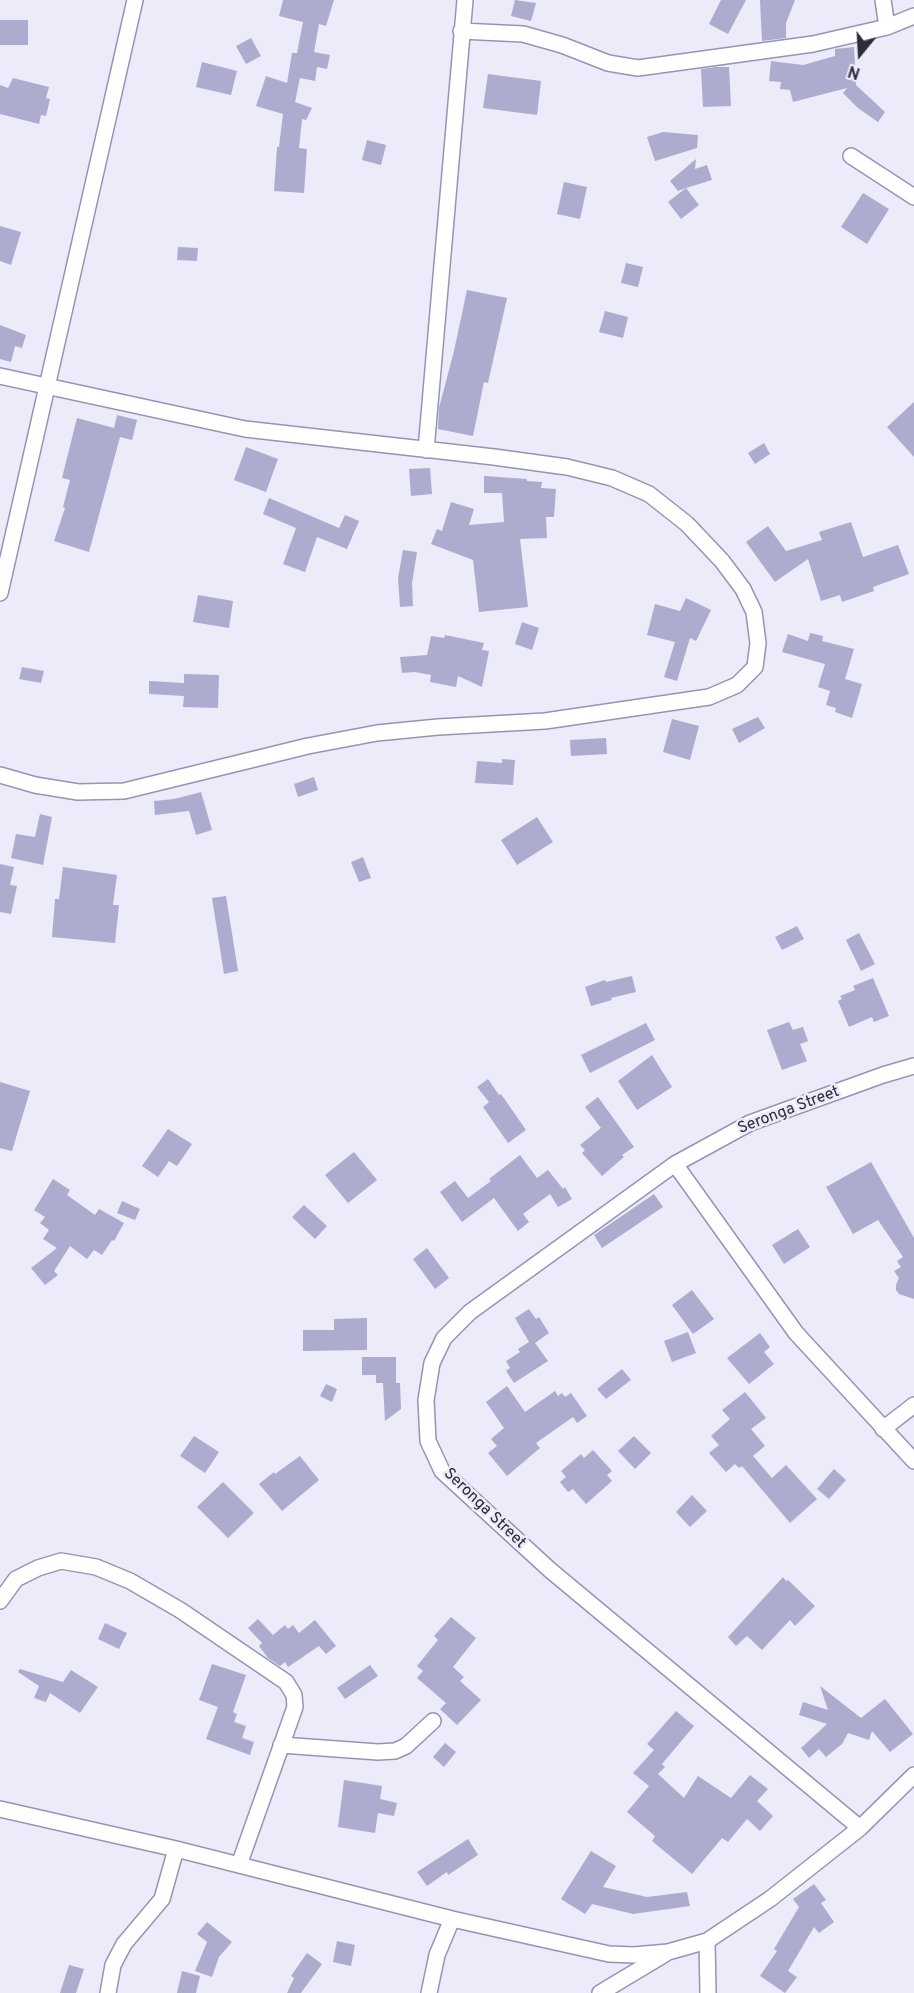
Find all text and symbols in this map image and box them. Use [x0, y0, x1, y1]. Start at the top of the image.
north arrow [830, 24, 890, 84]
text: N [846, 60, 863, 82]
street label: Seronga Street [735, 1083, 843, 1139]
street label: Seronga Street [439, 1465, 529, 1553]

